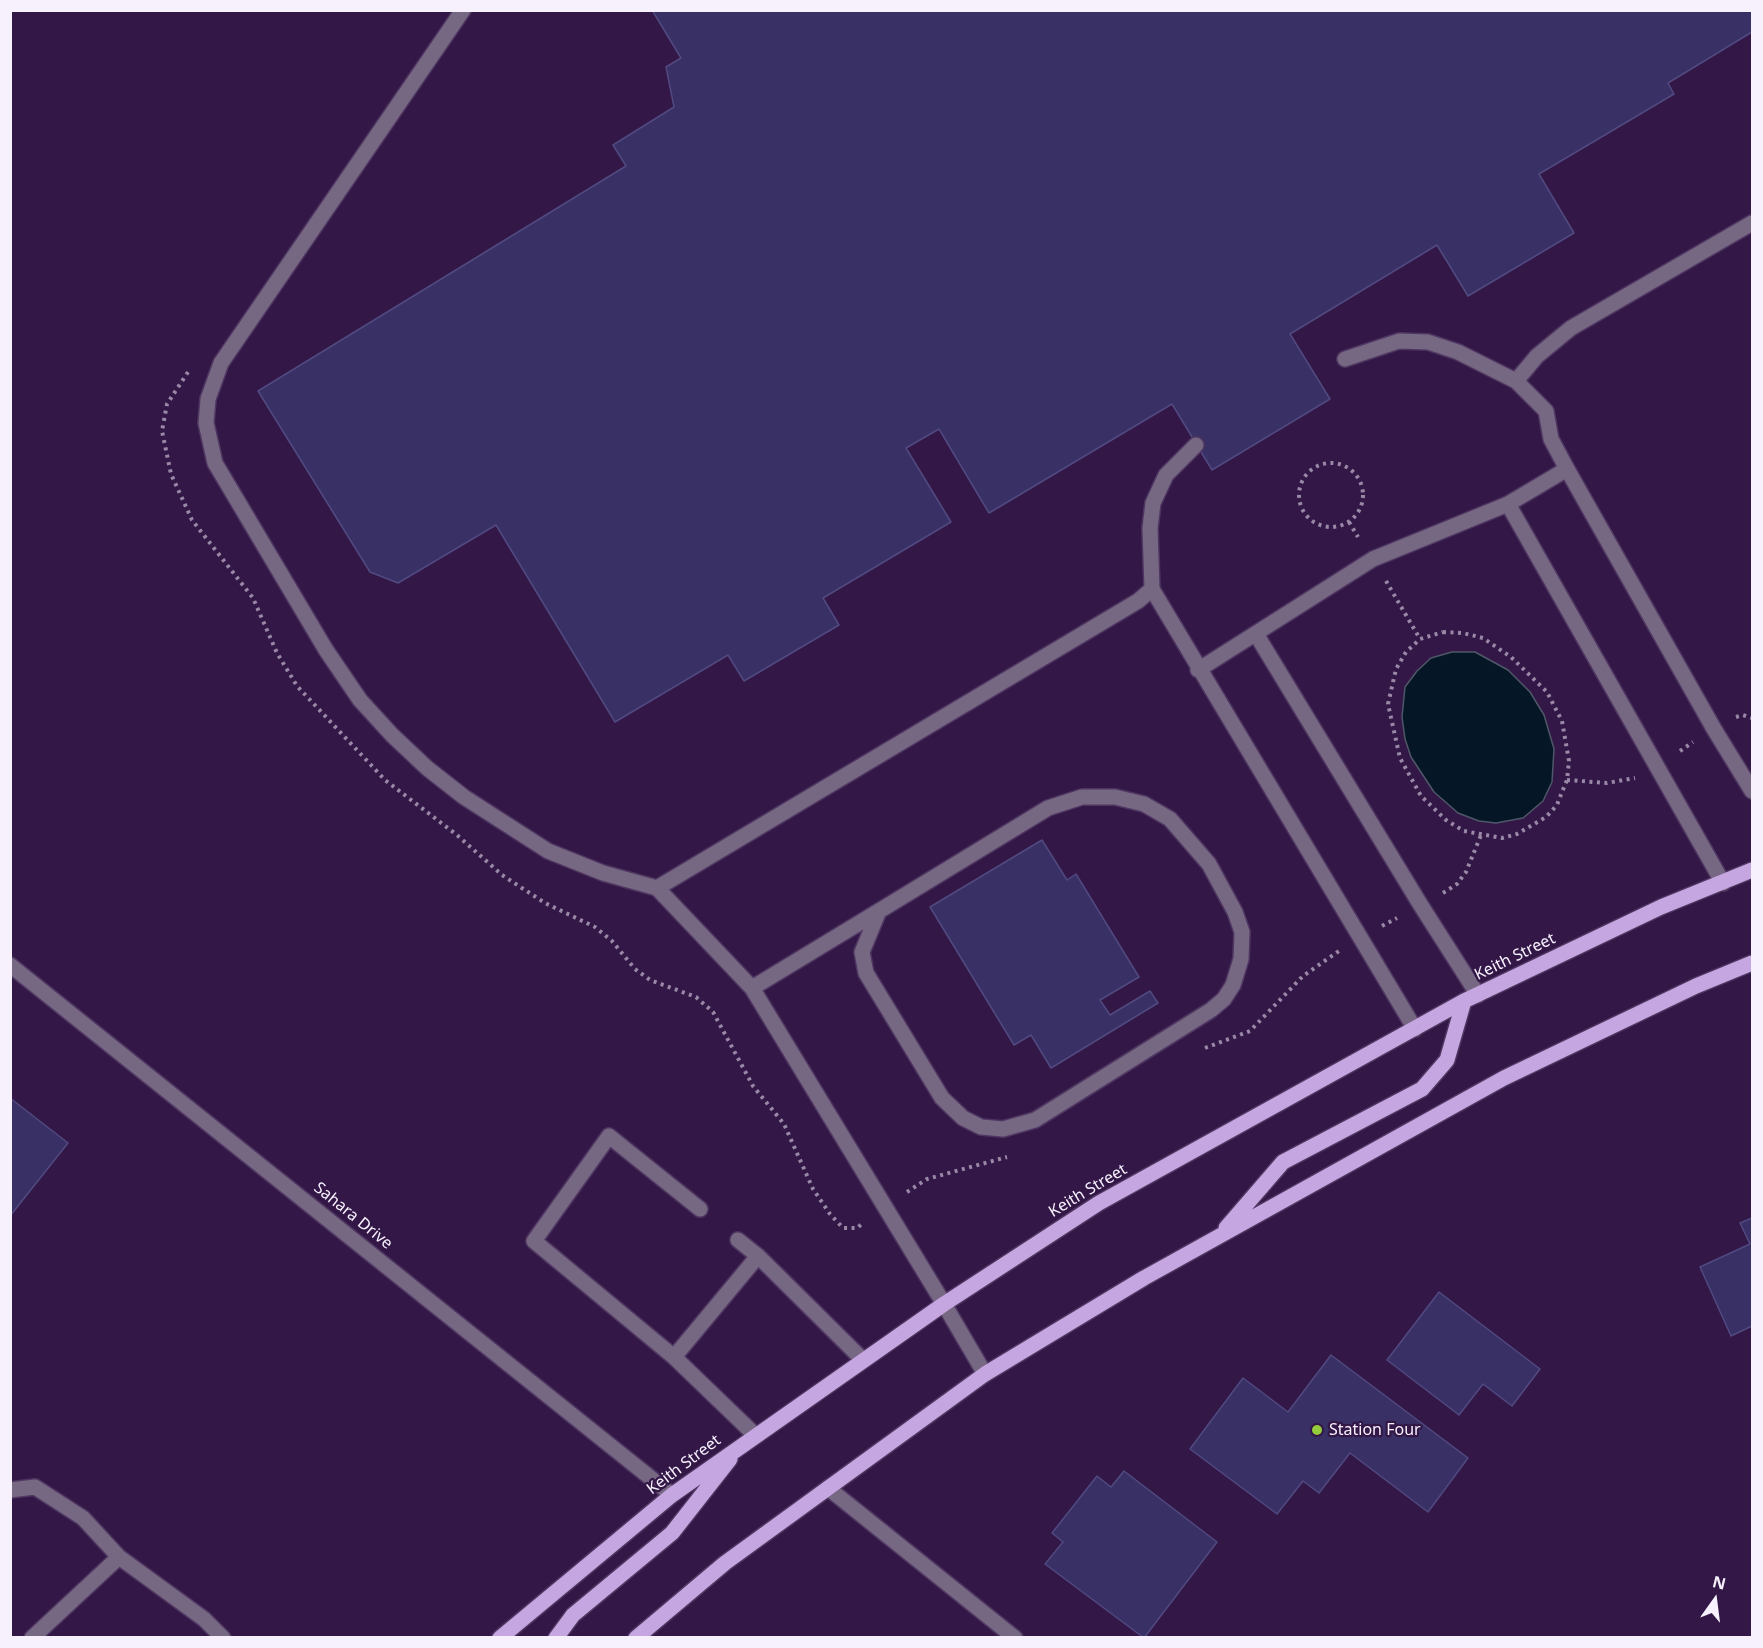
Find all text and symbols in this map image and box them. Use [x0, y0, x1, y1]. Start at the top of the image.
street label: Keith Street [1471, 929, 1559, 985]
street label: Keith Street [1046, 1160, 1130, 1222]
street label: Sahara Drive [310, 1178, 396, 1254]
place label: Station Four [1329, 1420, 1421, 1440]
marker: Station Four [1310, 1423, 1324, 1437]
street label: Keith Street [643, 1431, 725, 1499]
north arrow [1685, 1570, 1745, 1630]
text: N [1710, 1570, 1728, 1595]

